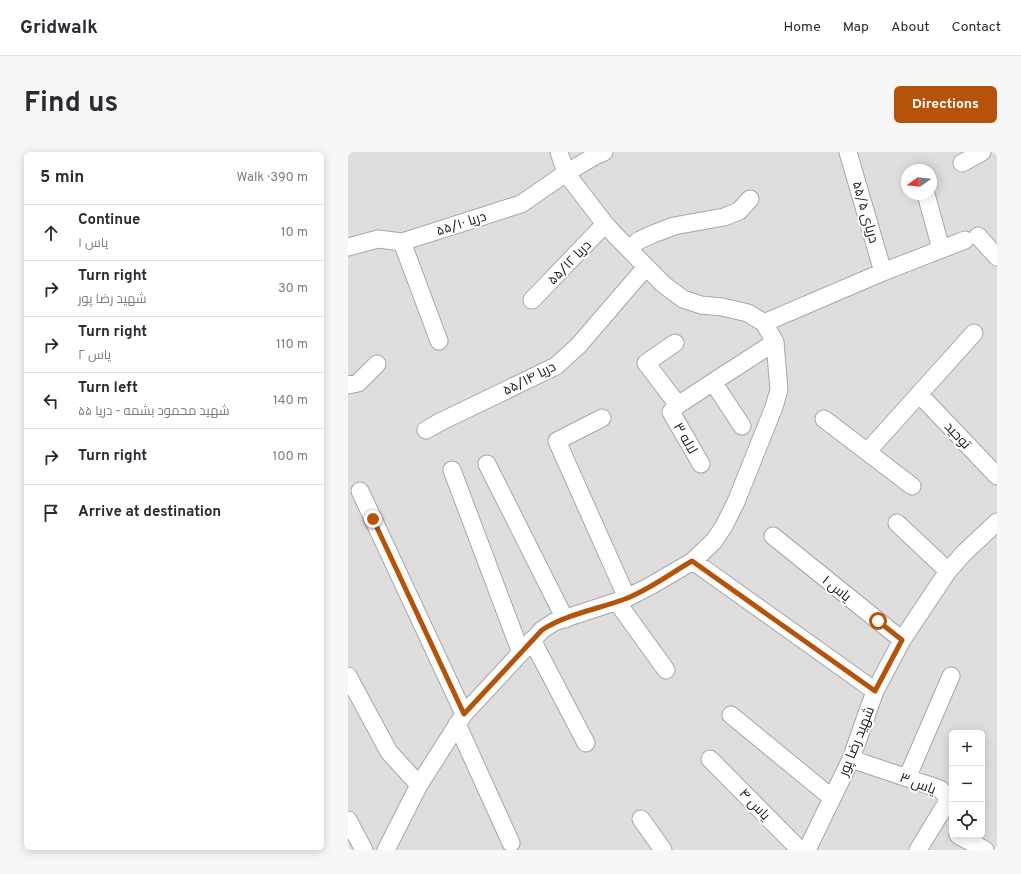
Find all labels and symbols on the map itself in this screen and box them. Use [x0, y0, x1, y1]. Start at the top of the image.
north arrow [901, 164, 937, 200]
street label: دریای ۵۵/۵ [848, 179, 882, 245]
street label: دریا ۵۵/۱۰ [434, 208, 489, 240]
street label: دریا ۵۵/۱۲ [545, 237, 595, 289]
street label: دریا ۵۵/۱۴ [500, 359, 559, 400]
street label: توحید [940, 419, 974, 453]
street label: لاله ۳ [669, 420, 700, 458]
route end [364, 510, 382, 528]
street label: یاس ۱ [818, 572, 854, 606]
route start [869, 612, 887, 630]
street label: شهید رضا پور [835, 704, 879, 780]
street label: یاس ۳ [897, 770, 938, 799]
street label: یاس ۴ [735, 786, 773, 825]

